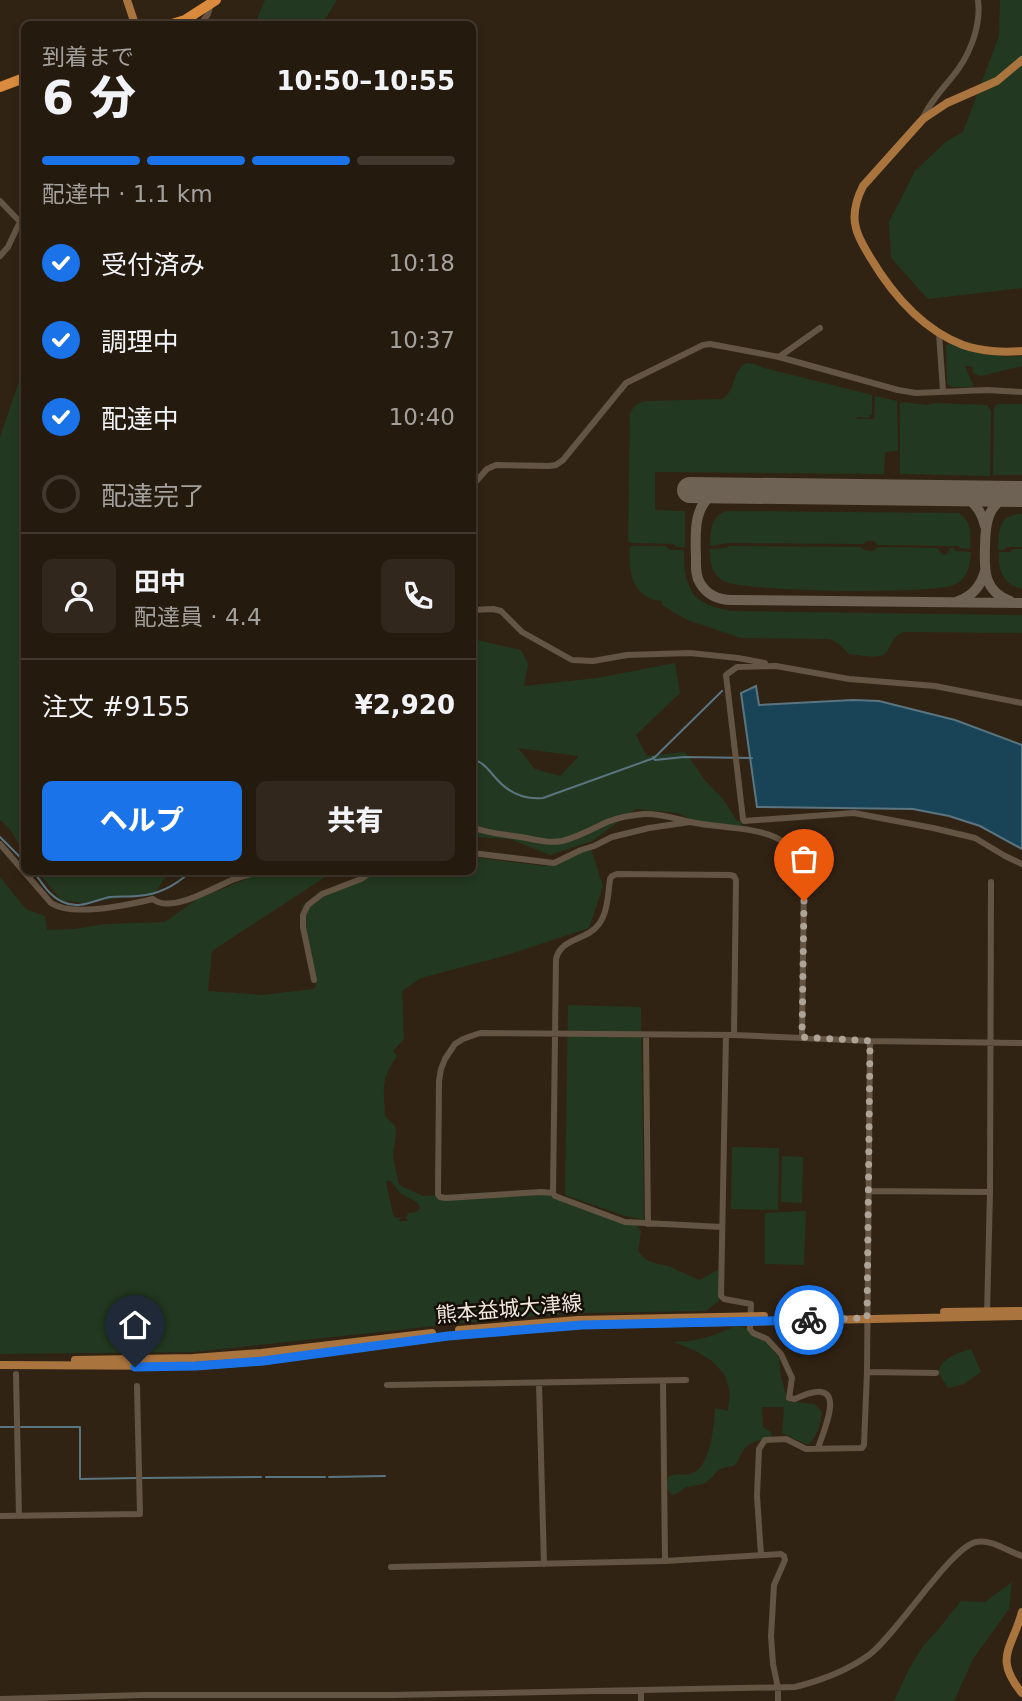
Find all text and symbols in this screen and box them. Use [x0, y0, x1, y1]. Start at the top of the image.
text: 到着まで [42, 44, 134, 70]
text: 10:50–10:55 [276, 66, 455, 96]
text: 6 分 [42, 71, 136, 125]
text: 配達中 · 1.1 km [42, 181, 213, 207]
icon: check [42, 244, 80, 282]
text: 受付済み [101, 250, 205, 280]
text: 10:18 [389, 250, 455, 276]
icon: check [42, 321, 80, 359]
text: 調理中 [101, 327, 179, 357]
text: 10:37 [389, 327, 455, 353]
icon: check [42, 398, 80, 436]
text: 配達中 [101, 404, 179, 434]
text: 10:40 [389, 404, 455, 430]
text: 配達完了 [101, 481, 205, 511]
button: person [42, 559, 116, 633]
button: phone [381, 559, 455, 633]
text: 田中 [134, 567, 186, 597]
text: 配達員 · 4.4 [134, 604, 262, 630]
text: ¥2,920 [355, 690, 455, 720]
text: 注文 #9155 [42, 692, 190, 722]
button: ヘルプ [42, 781, 242, 861]
button: 共有 [256, 781, 455, 861]
pin [774, 829, 834, 901]
icon: bag [785, 840, 823, 878]
courier [774, 1285, 844, 1355]
street label: 熊本益城大津線 [435, 1291, 583, 1327]
pin [105, 1295, 165, 1367]
icon: bike [790, 1301, 828, 1339]
icon: home [116, 1306, 154, 1344]

